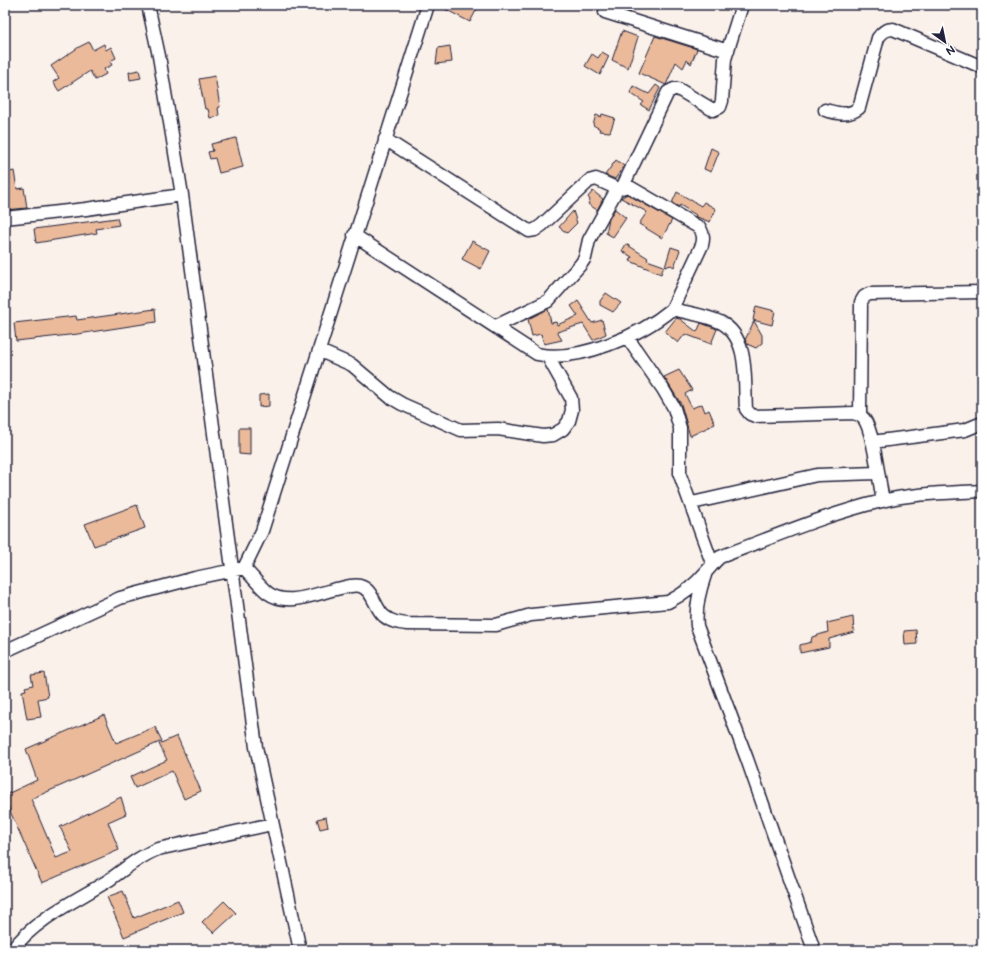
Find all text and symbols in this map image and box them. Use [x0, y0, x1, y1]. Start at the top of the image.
north arrow [925, 22, 965, 62]
text: N [943, 42, 957, 58]

